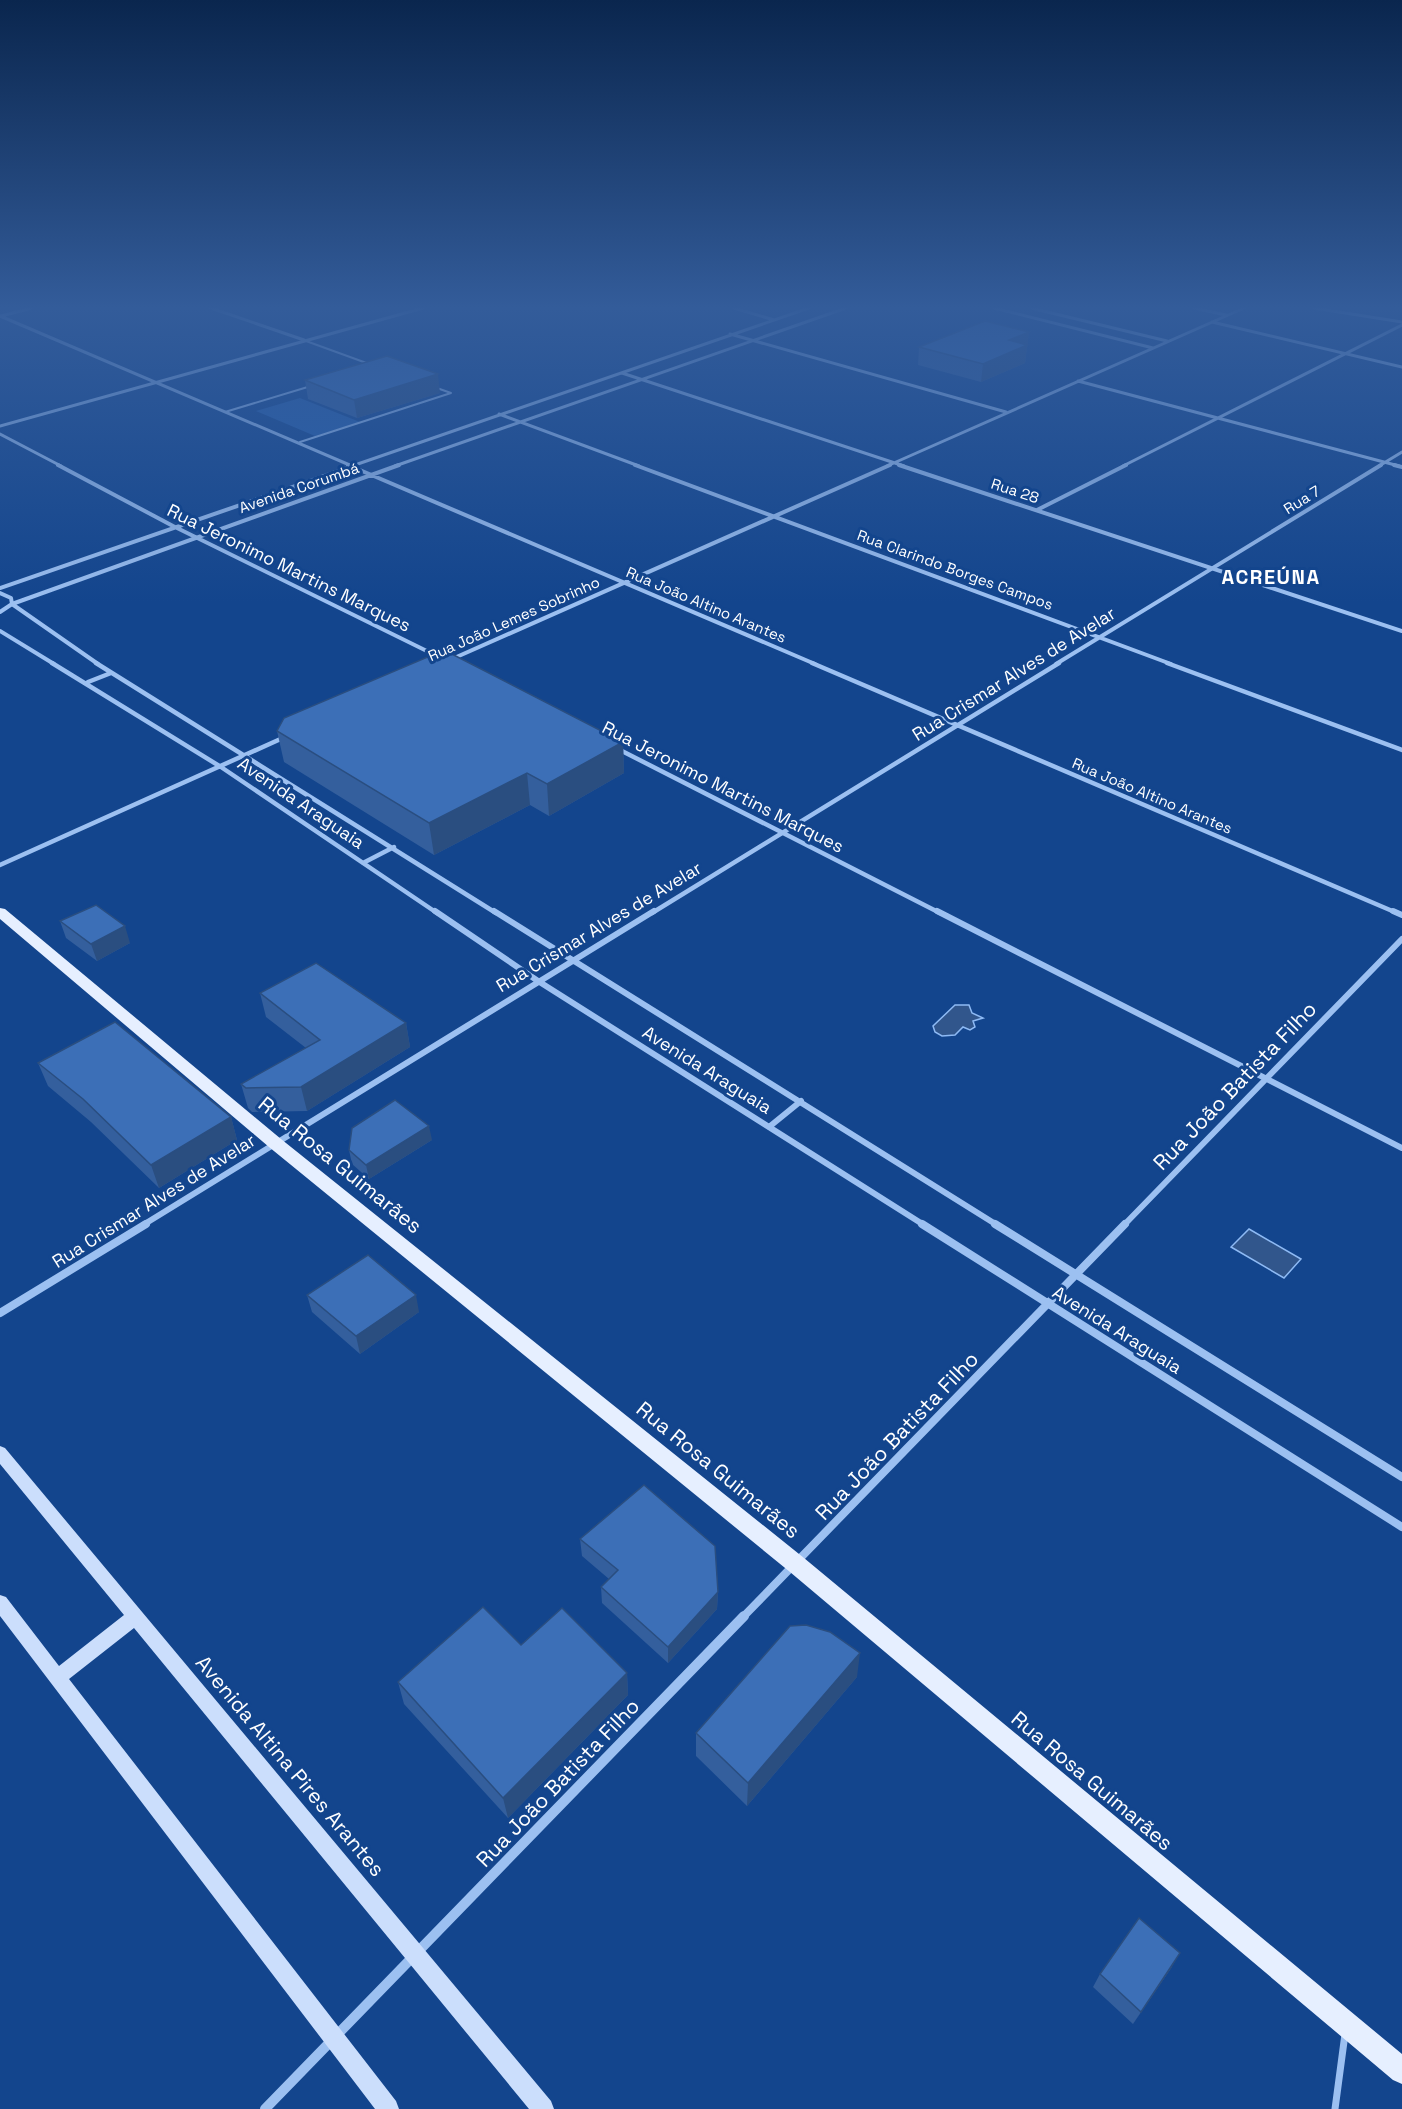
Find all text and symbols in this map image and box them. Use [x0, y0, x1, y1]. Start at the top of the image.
street label: Avenida Corumbá [236, 458, 362, 517]
street label: Rua 28 [989, 474, 1042, 507]
street label: Rua 7 [1280, 481, 1324, 518]
street label: Rua Jeronimo Martins Marques [164, 498, 415, 637]
street label: Rua Clarindo Borges Campos [855, 525, 1056, 614]
street label: Rua João Altino Arantes [623, 562, 789, 647]
district label: ACREÚNA [1221, 564, 1321, 590]
street label: Rua João Lemes Sobrinho [425, 572, 603, 665]
street label: Rua Crismar Alves de Avelar [908, 601, 1120, 746]
street label: Rua Jeronimo Martins Marques [599, 715, 848, 858]
street label: Avenida Araguaia [233, 752, 369, 854]
street label: Rua João Altino Arantes [1069, 753, 1235, 838]
street label: Rua Crismar Alves de Avelar [492, 856, 706, 997]
street label: Rua João Batista Filho [1147, 996, 1322, 1176]
street label: Avenida Araguaia [638, 1021, 776, 1119]
street label: Rua Rosa Guimarães [253, 1090, 428, 1239]
street label: Rua Crismar Alves de Avelar [48, 1128, 260, 1273]
street label: Avenida Araguaia [1048, 1281, 1186, 1379]
street label: Rua João Batista Filho [809, 1346, 984, 1526]
street label: Rua Rosa Guimarães [631, 1395, 806, 1544]
street label: Avenida Altina Pires Arantes [190, 1650, 391, 1882]
street label: Rua João Batista Filho [470, 1693, 645, 1873]
street label: Rua Rosa Guimarães [1006, 1705, 1179, 1856]

